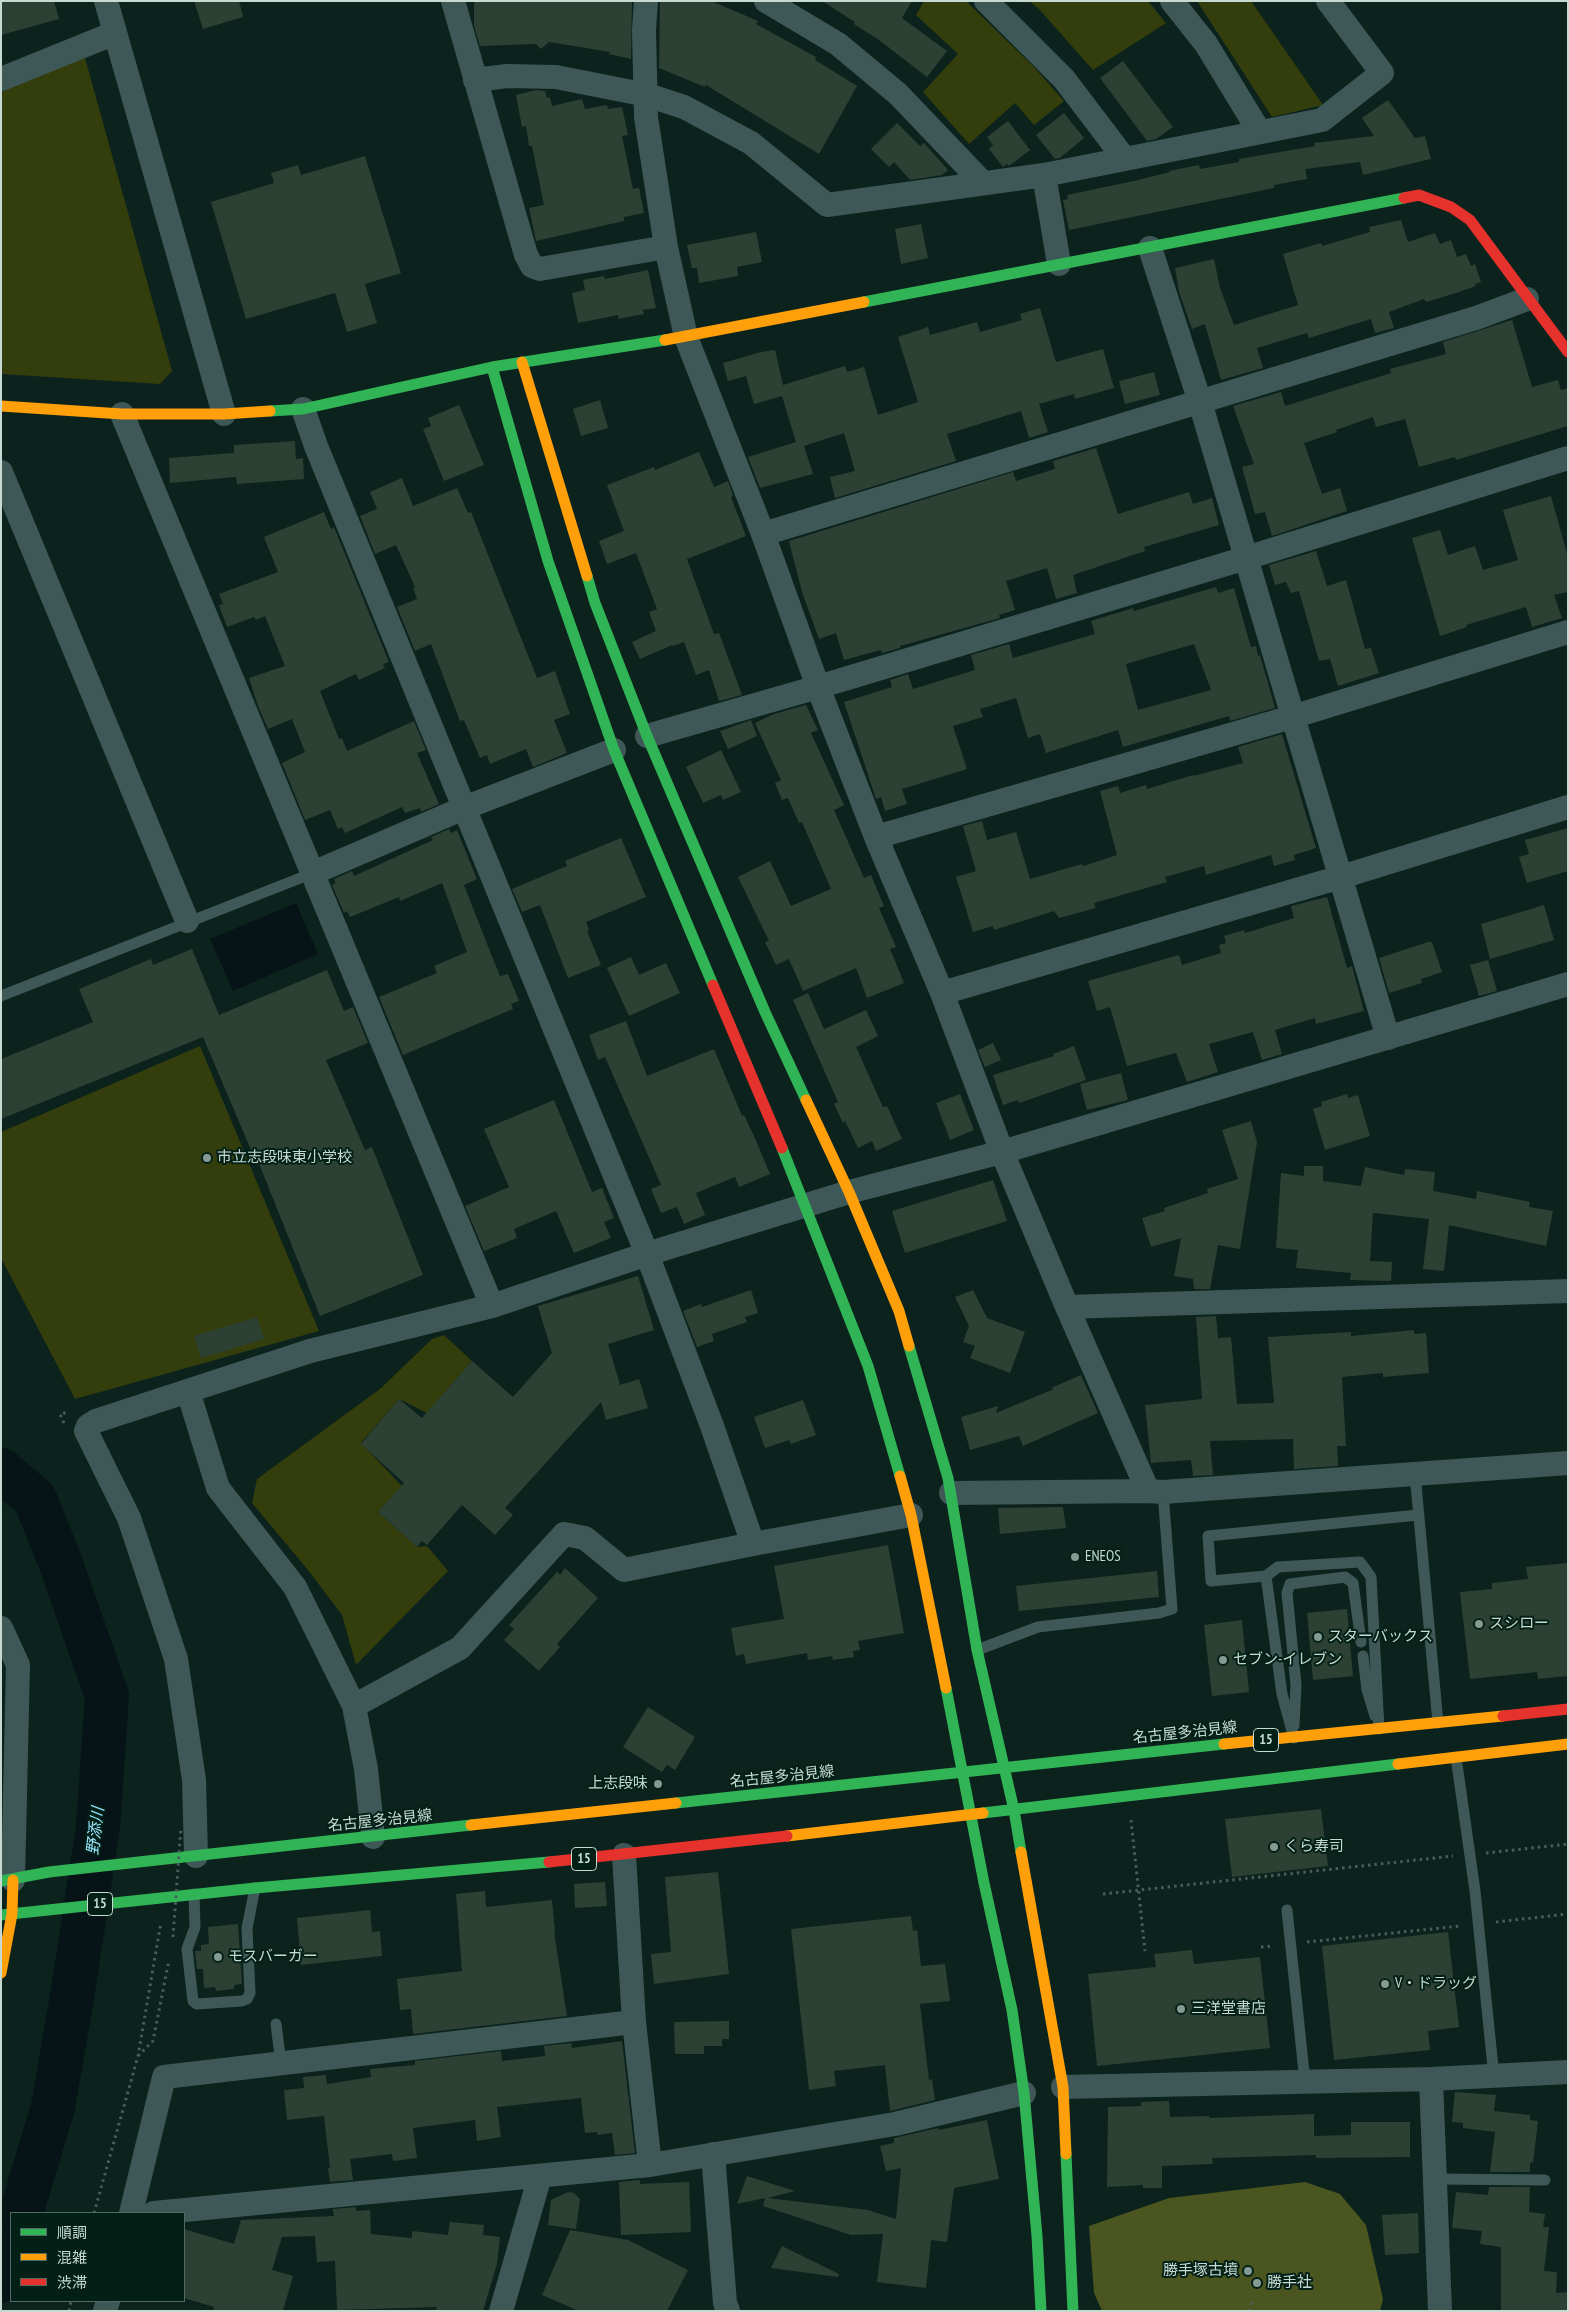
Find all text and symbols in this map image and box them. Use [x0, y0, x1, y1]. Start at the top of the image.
place label: 市立志段味東小学校 [217, 1149, 352, 1167]
marker: 市立志段味東小学校 [201, 1152, 213, 1164]
place label: ENEOS [1085, 1548, 1121, 1566]
marker: ENEOS [1069, 1551, 1081, 1563]
place label: スシロー [1489, 1615, 1549, 1633]
marker: スシロー [1473, 1618, 1485, 1630]
place label: スターバックス [1328, 1628, 1433, 1646]
marker: スターバックス [1312, 1631, 1324, 1643]
place label: セブン-イレブン [1233, 1651, 1342, 1669]
marker: セブン-イレブン [1217, 1654, 1229, 1666]
street label: 名古屋多治見線 [1132, 1719, 1238, 1747]
road number: 15 [1254, 1728, 1278, 1752]
street label: 名古屋多治見線 [729, 1763, 835, 1791]
place label: 上志段味 [588, 1775, 648, 1793]
marker: 上志段味 [652, 1778, 664, 1790]
water label: 野添川 [84, 1806, 108, 1856]
street label: 名古屋多治見線 [327, 1807, 433, 1835]
place label: くら寿司 [1284, 1838, 1344, 1856]
marker: くら寿司 [1268, 1841, 1280, 1853]
road number: 15 [572, 1848, 596, 1870]
road number: 15 [88, 1892, 112, 1916]
place label: モスバーガー [228, 1948, 318, 1966]
marker: モスバーガー [212, 1951, 224, 1963]
place label: V・ドラッグ [1395, 1975, 1477, 1993]
marker: V・ドラッグ [1379, 1978, 1391, 1990]
place label: 三洋堂書店 [1191, 2000, 1266, 2018]
marker: 三洋堂書店 [1175, 2003, 1187, 2015]
legend [10, 2212, 185, 2302]
text: 順調 [57, 2223, 87, 2242]
text: 混雑 [57, 2248, 87, 2267]
place label: 勝手塚古墳 [1163, 2262, 1238, 2280]
marker: 勝手塚古墳 [1242, 2265, 1254, 2277]
text: 渋滞 [57, 2273, 87, 2292]
place label: 勝手社 [1267, 2274, 1312, 2292]
marker: 勝手社 [1251, 2277, 1263, 2289]

